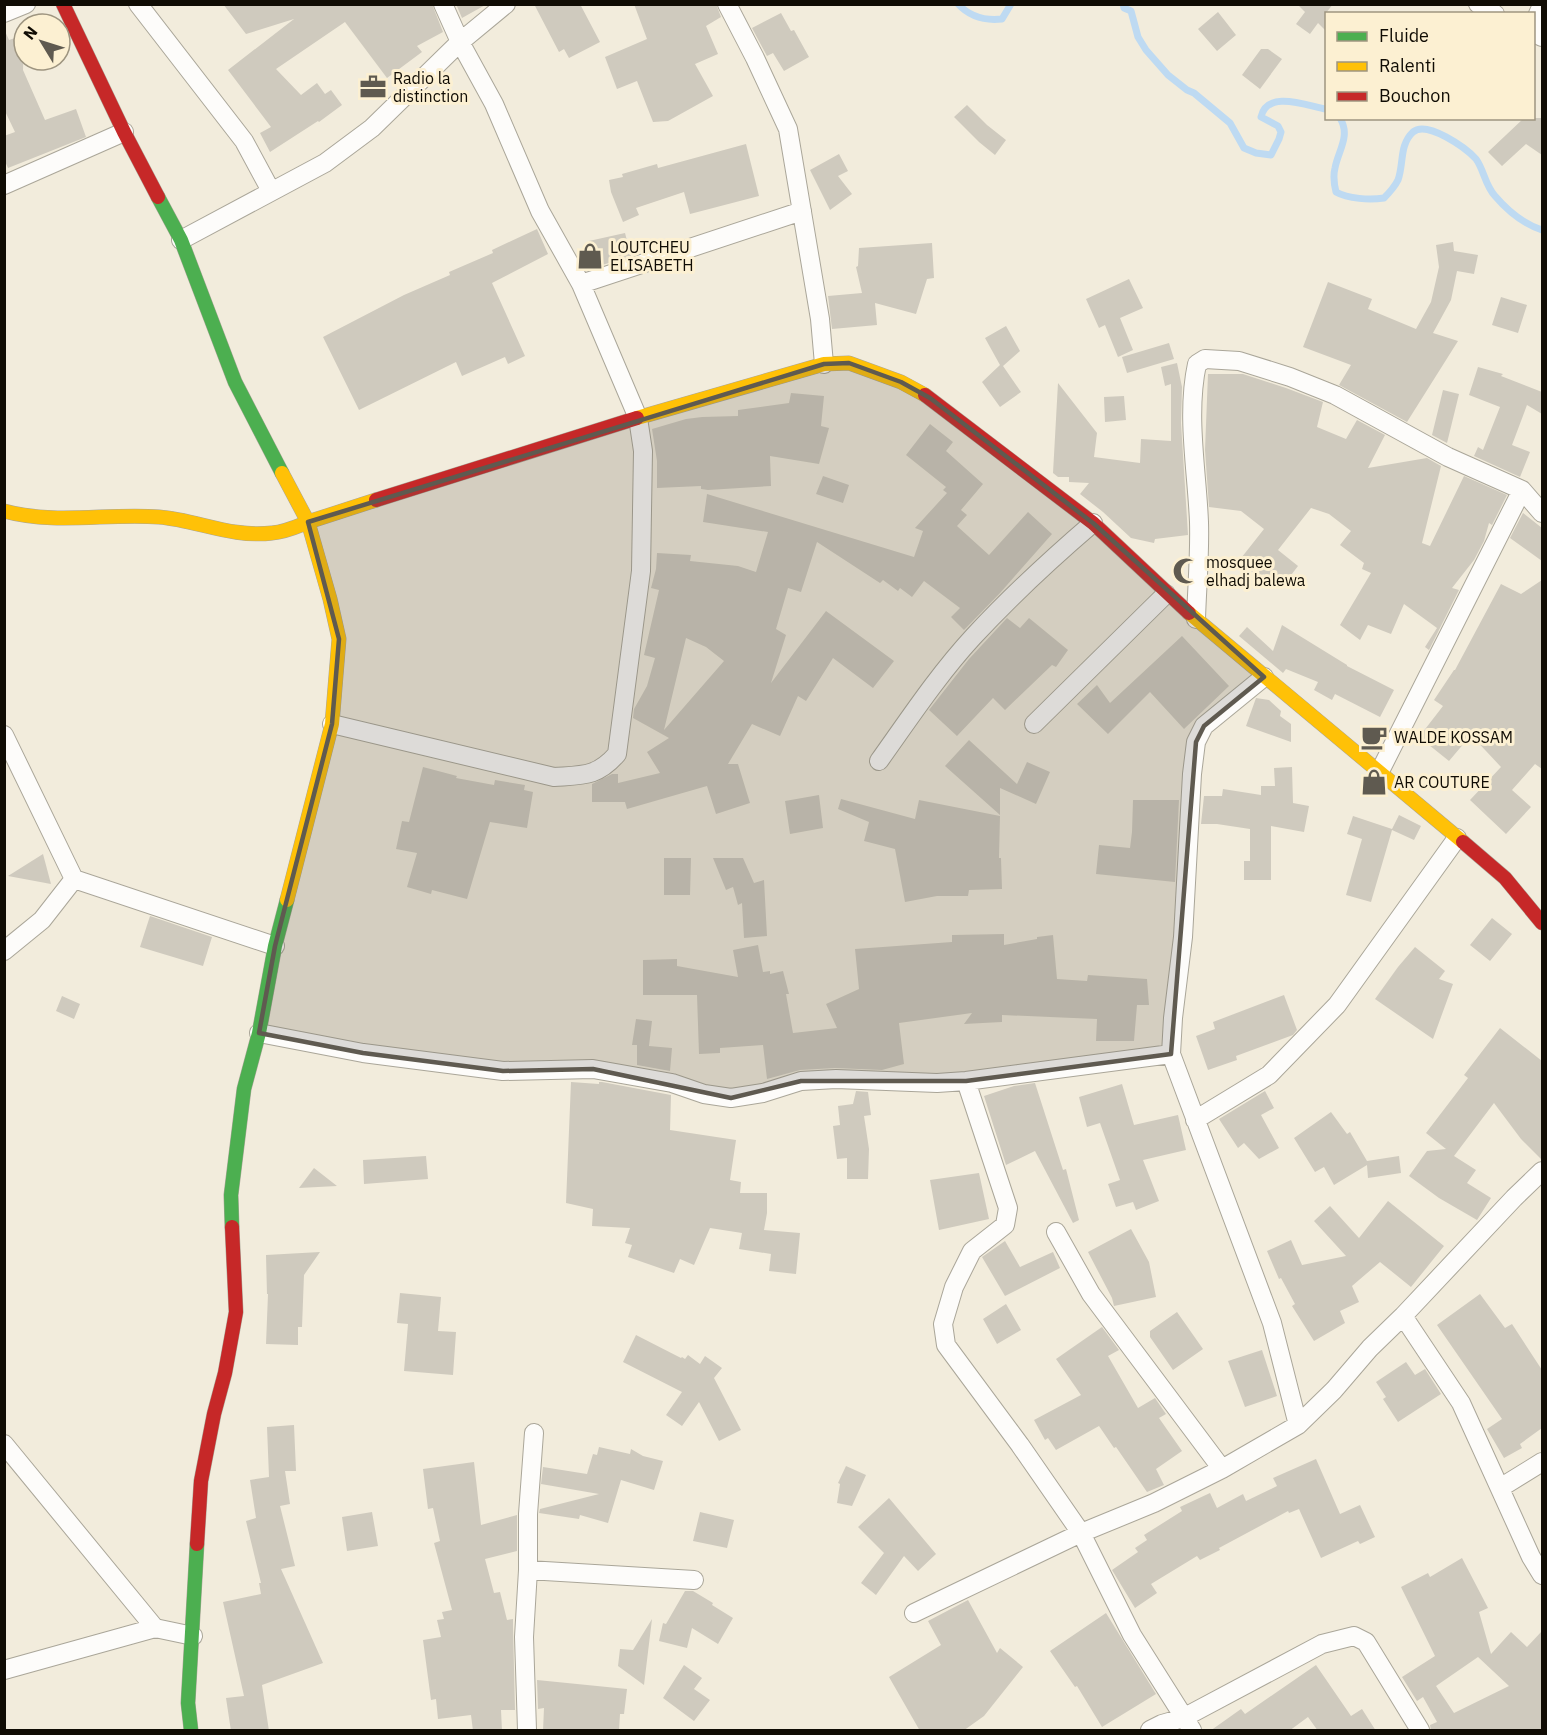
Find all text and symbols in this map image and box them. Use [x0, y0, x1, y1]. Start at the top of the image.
north arrow [12, 12, 72, 72]
legend [1325, 12, 1535, 120]
text: N [19, 22, 42, 43]
text: Fluide [1379, 24, 1429, 47]
text: Ralenti [1379, 54, 1436, 77]
place label: Radio la distinction [393, 68, 468, 106]
office icon: Radio la distinction [358, 72, 388, 102]
text: Bouchon [1379, 84, 1451, 107]
place label: LOUTCHEU ELISABETH [610, 237, 694, 275]
shop icon: LOUTCHEU ELISABETH [575, 241, 605, 271]
place label: mosquee elhadj balewa [1206, 552, 1306, 590]
mosque icon: mosquee elhadj balewa [1171, 556, 1201, 586]
cafe icon: WALDE KOSSAM [1359, 722, 1389, 752]
place label: WALDE KOSSAM [1394, 727, 1513, 747]
shop icon: AR COUTURE [1359, 767, 1389, 797]
place label: AR COUTURE [1394, 772, 1490, 792]

